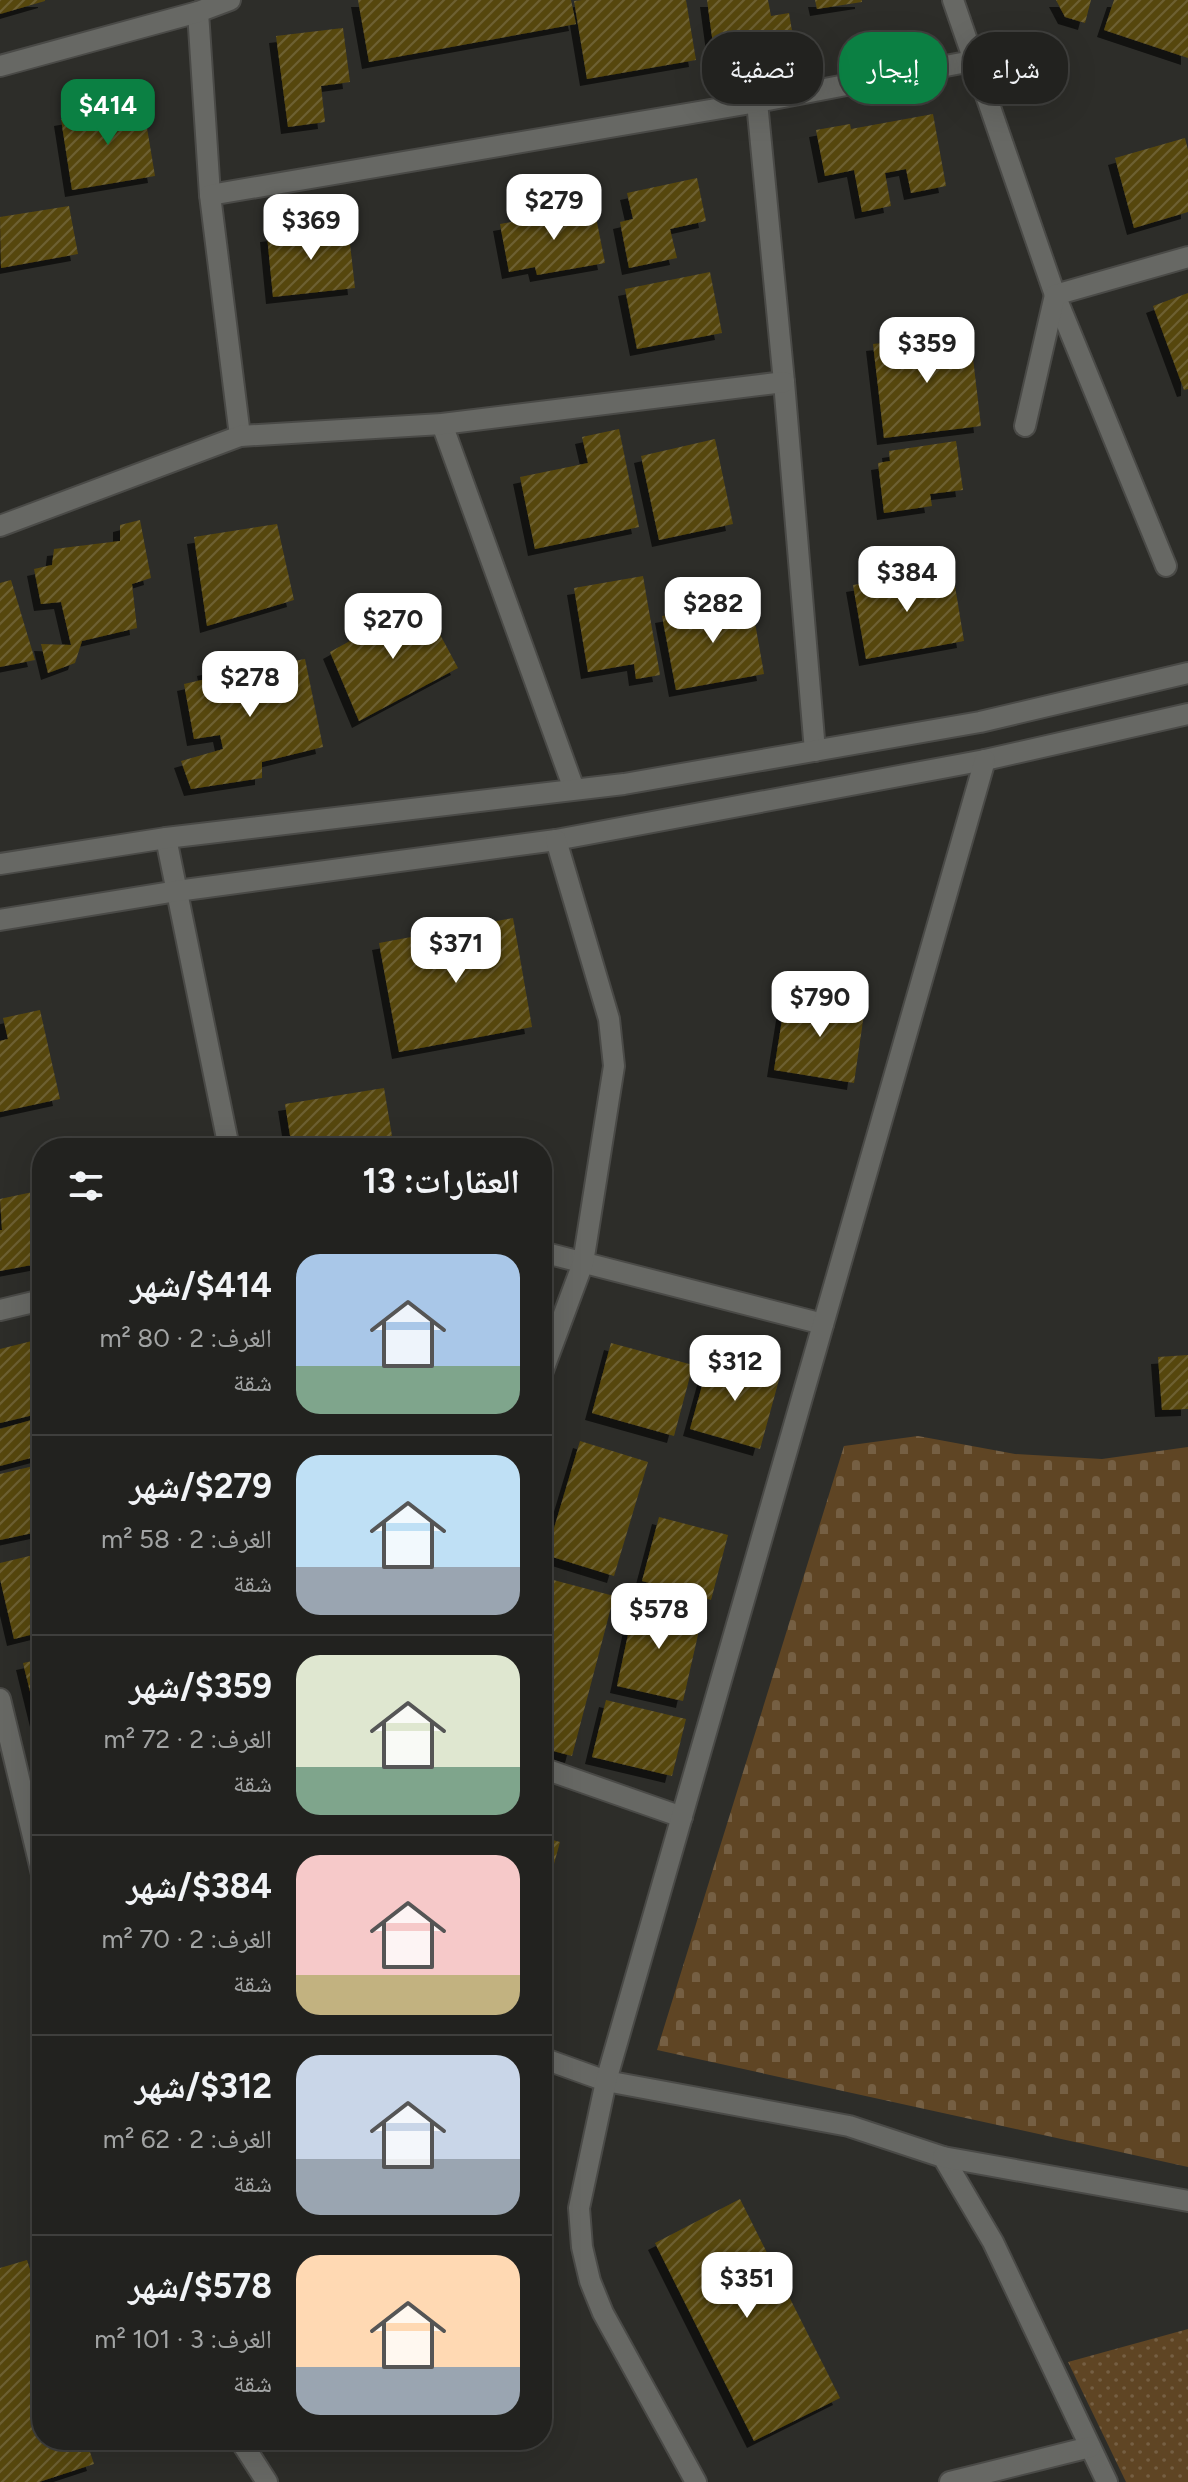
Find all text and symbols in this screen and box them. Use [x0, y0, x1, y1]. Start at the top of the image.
chip: تصفية [702, 32, 823, 104]
chip: إيجار [839, 32, 947, 104]
chip: شراء [963, 32, 1068, 104]
pin: $414 [61, 79, 155, 147]
text: $414 [79, 89, 137, 121]
pin: $279 [507, 174, 601, 242]
text: $279 [525, 184, 584, 216]
pin: $369 [264, 194, 358, 262]
text: $369 [281, 204, 341, 236]
pin: $359 [880, 317, 974, 385]
text: $359 [897, 327, 957, 359]
pin: $384 [860, 546, 954, 614]
text: $384 [876, 556, 938, 588]
pin: $282 [666, 577, 760, 645]
text: $282 [683, 587, 743, 619]
pin: $270 [346, 593, 440, 661]
text: $270 [363, 603, 423, 635]
pin: $278 [203, 651, 297, 719]
text: $278 [220, 661, 280, 693]
pin: $371 [409, 917, 503, 985]
text: $371 [429, 927, 483, 959]
pin: $790 [773, 971, 867, 1039]
text: $790 [790, 981, 850, 1013]
text: العقارات: 13 [362, 1161, 520, 1202]
icon: filters [64, 1164, 108, 1208]
text: $414/شهر [130, 1265, 272, 1306]
icon: home [360, 1286, 456, 1382]
text: الغرف: 2 · 80 m² [99, 1322, 272, 1354]
pin: $312 [688, 1335, 782, 1403]
text: $312 [708, 1345, 762, 1377]
text: شقة [233, 1366, 272, 1398]
text: $279/شهر [129, 1466, 272, 1507]
icon: home [360, 1487, 456, 1583]
text: الغرف: 2 · 58 m² [101, 1523, 272, 1555]
text: شقة [233, 1567, 272, 1599]
pin: $578 [612, 1583, 706, 1651]
text: $578 [629, 1593, 689, 1625]
text: $359/شهر [129, 1666, 272, 1707]
icon: home [360, 1687, 456, 1783]
text: الغرف: 2 · 72 m² [104, 1723, 272, 1755]
text: شقة [233, 1767, 272, 1799]
text: $384/شهر [127, 1866, 272, 1907]
icon: home [360, 1887, 456, 1983]
text: الغرف: 2 · 70 m² [101, 1923, 272, 1955]
text: شقة [233, 1967, 272, 1999]
text: $312/شهر [135, 2066, 272, 2107]
icon: home [360, 2087, 456, 2183]
text: الغرف: 2 · 62 m² [103, 2123, 272, 2155]
text: شقة [233, 2167, 272, 2199]
pin: $351 [700, 2252, 794, 2320]
text: $351 [720, 2262, 774, 2294]
text: $578/شهر [128, 2266, 272, 2307]
icon: home [360, 2287, 456, 2383]
text: الغرف: 3 · 101 m² [94, 2323, 272, 2355]
text: شقة [233, 2367, 272, 2399]

